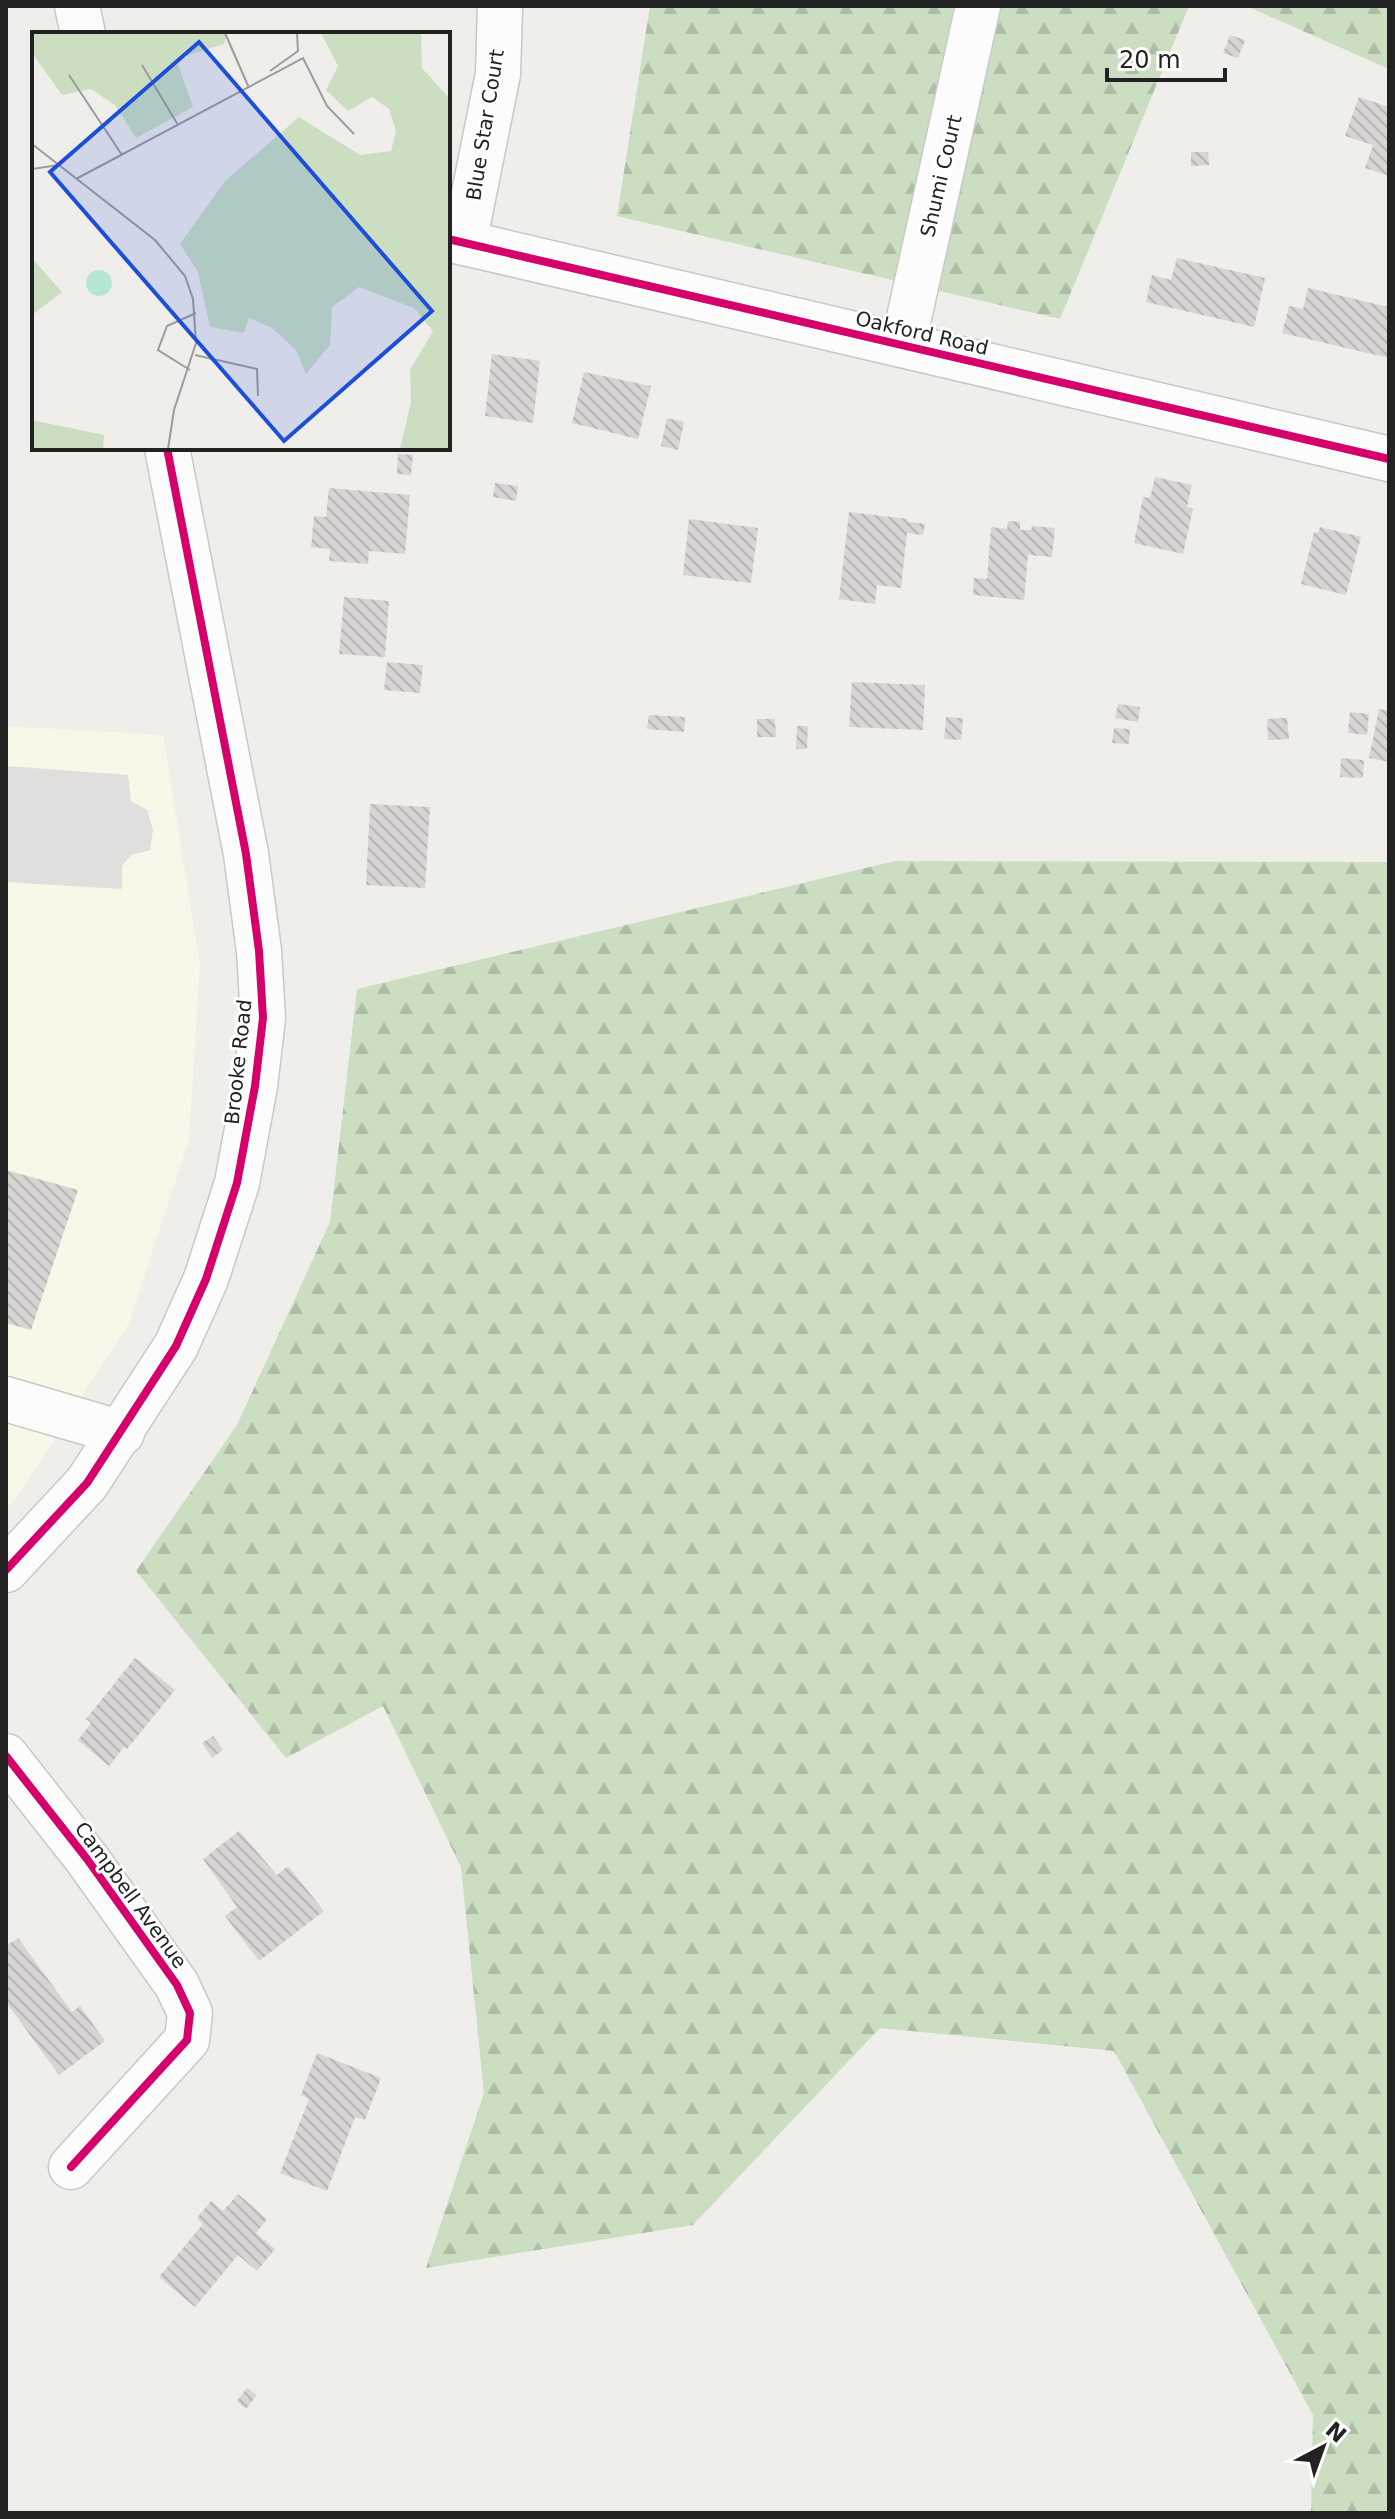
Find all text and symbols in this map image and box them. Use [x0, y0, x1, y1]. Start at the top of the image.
inset map [32, 32, 450, 450]
scale bar [1107, 32, 1225, 82]
text: 20 m [1119, 46, 1181, 74]
street label: Blue Star Court [461, 47, 509, 202]
street label: Shumi Court [915, 113, 967, 239]
street label: Oakford Road [853, 306, 991, 360]
street label: Brooke Road [219, 998, 257, 1126]
street label: Campbell Avenue [70, 1817, 192, 1973]
north arrow [1283, 2407, 1363, 2487]
text: N [1321, 2417, 1351, 2448]

